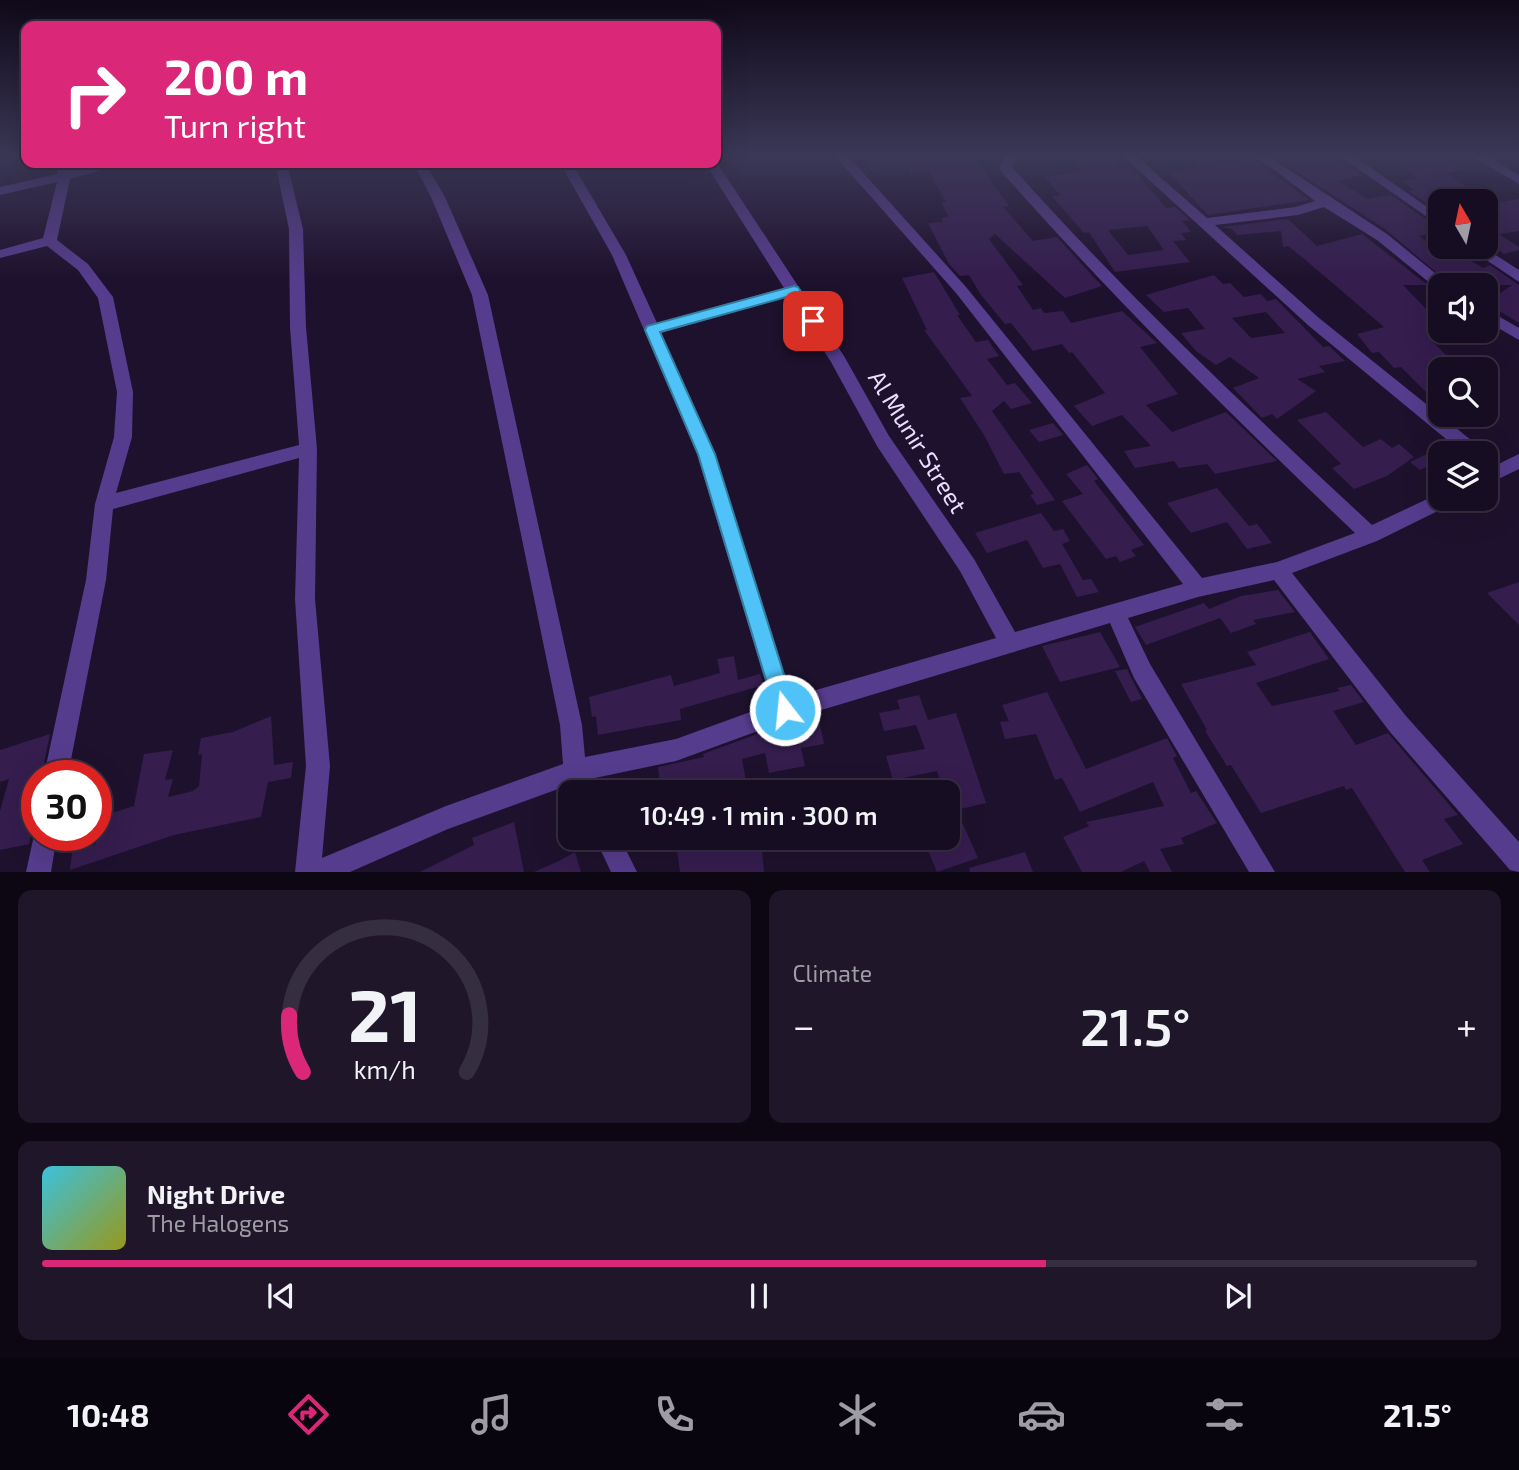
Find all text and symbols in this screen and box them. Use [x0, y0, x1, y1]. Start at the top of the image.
text: 200 m [164, 46, 308, 105]
icon: right [49, 49, 140, 140]
text: Turn right [164, 106, 306, 144]
north arrow [1428, 189, 1498, 259]
map controls [1428, 189, 1498, 511]
button: sound [1428, 273, 1498, 343]
pin [783, 291, 843, 351]
icon: arrive [794, 302, 832, 340]
button: search [1428, 357, 1498, 427]
street label: Al Munir Street [863, 365, 974, 518]
button: layers [1428, 441, 1498, 511]
position arrow [748, 673, 822, 747]
speed limit sign: 30 [21, 760, 112, 851]
text: 10:49 · 1 min · 300 m [640, 799, 878, 830]
text: Climate [793, 959, 872, 987]
text: 21 [347, 970, 421, 1058]
text: 21.5° [1080, 994, 1191, 1056]
text: − [793, 1002, 815, 1048]
text: + [1456, 1002, 1477, 1048]
text: km/h [353, 1054, 415, 1084]
text: Night Drive [147, 1178, 285, 1209]
text: The Halogens [147, 1209, 289, 1237]
icon: previous [262, 1277, 300, 1315]
icon: pause [740, 1277, 778, 1315]
icon: next [1219, 1277, 1257, 1315]
icon: directions [284, 1390, 333, 1439]
icon: music [467, 1390, 516, 1439]
icon: phone [650, 1390, 699, 1439]
icon: climate [833, 1390, 882, 1439]
icon: car [1017, 1390, 1066, 1439]
icon: filters [1200, 1390, 1249, 1439]
text: 10:48 [67, 1395, 150, 1433]
text: 21.5° [1383, 1395, 1452, 1433]

